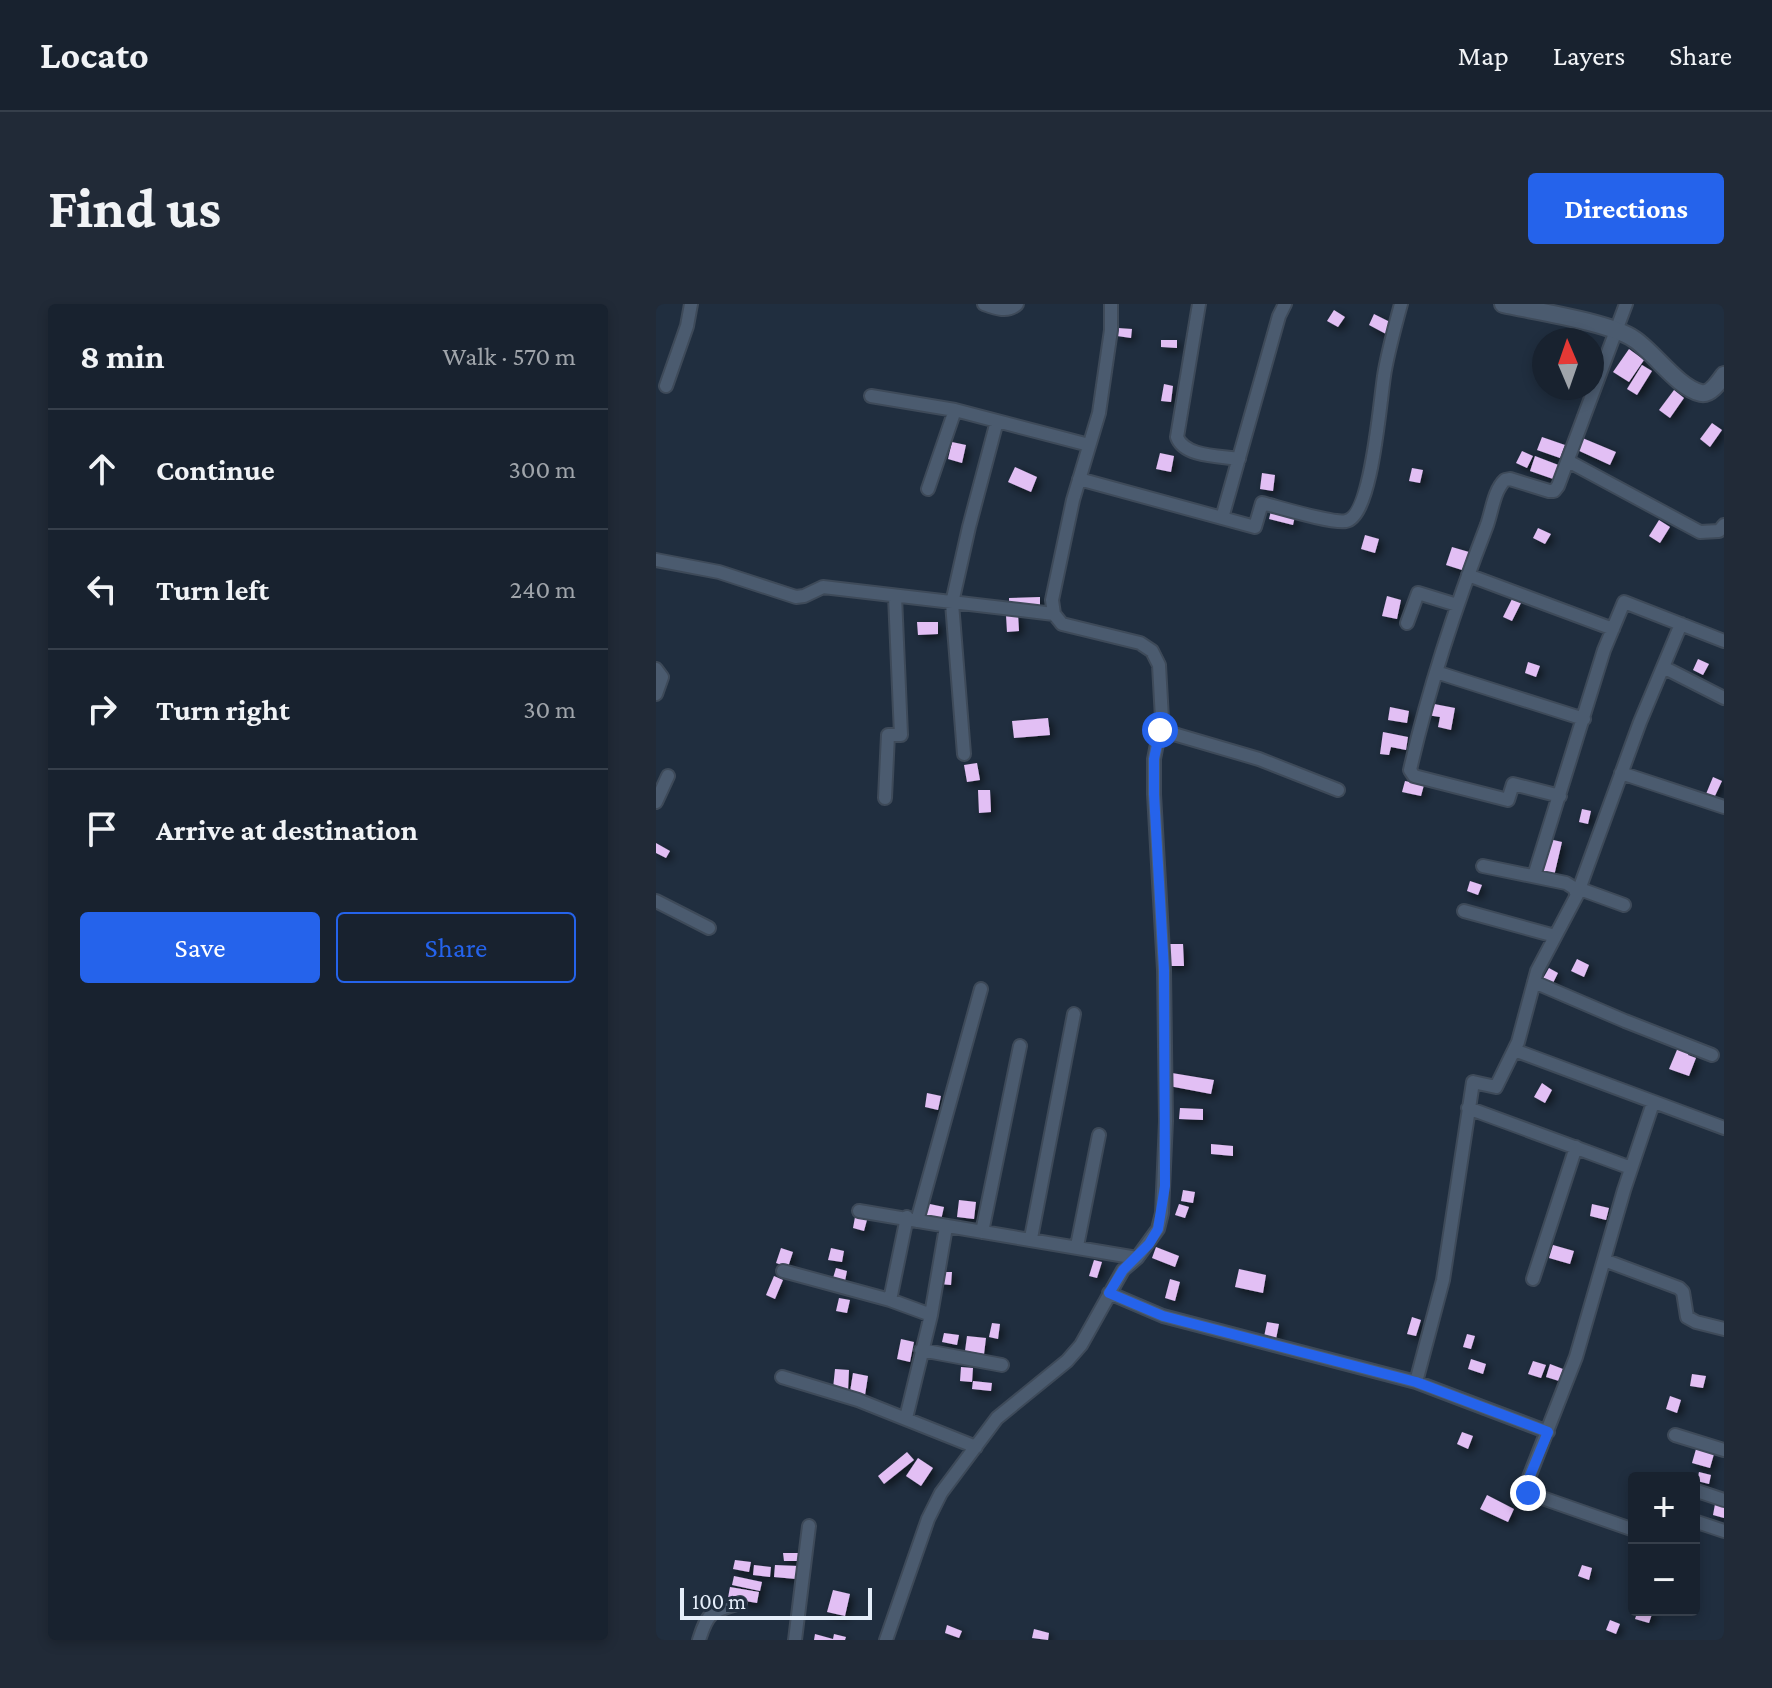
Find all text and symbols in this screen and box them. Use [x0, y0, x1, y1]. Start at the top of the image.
text: Locato [40, 34, 149, 76]
text: Map [1458, 40, 1509, 71]
text: Layers [1553, 40, 1625, 71]
text: Share [1669, 40, 1732, 71]
button: Directions [1528, 173, 1724, 244]
text: Find us [48, 177, 221, 239]
north arrow [1532, 328, 1604, 400]
text: 8 min [80, 338, 165, 375]
text: Walk · 570 m [442, 342, 576, 371]
icon: ahead [80, 447, 124, 491]
text: Continue [156, 453, 275, 486]
text: 300 m [508, 455, 576, 484]
icon: left [80, 567, 124, 611]
text: Turn left [156, 573, 269, 606]
text: 240 m [510, 575, 576, 604]
icon: right [80, 687, 124, 731]
text: Turn right [156, 693, 290, 726]
text: 30 m [523, 695, 576, 724]
route start [1142, 712, 1178, 748]
icon: arrive [80, 807, 124, 851]
text: Arrive at destination [156, 813, 418, 846]
button: Save [80, 912, 320, 983]
button: Share [336, 912, 576, 983]
map controls [1628, 1472, 1700, 1616]
button: + [1628, 1472, 1700, 1544]
route end [1510, 1475, 1546, 1511]
button: − [1628, 1544, 1700, 1616]
scale bar [680, 1584, 872, 1620]
text: 100 m [692, 1589, 746, 1614]

